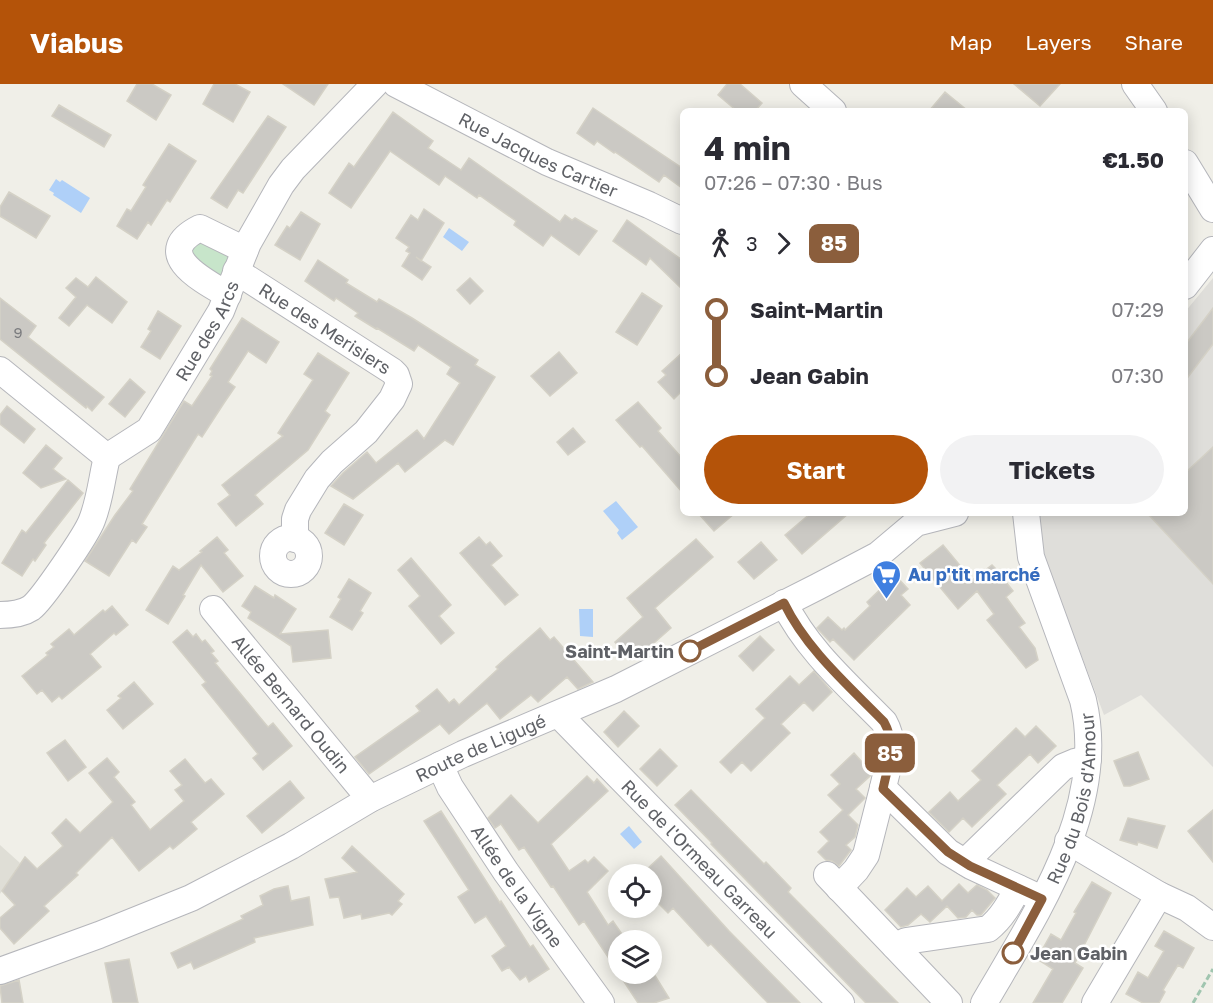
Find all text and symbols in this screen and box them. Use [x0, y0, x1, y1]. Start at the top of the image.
text: Viabus [30, 26, 123, 59]
text: Map [949, 29, 992, 55]
text: Layers [1025, 29, 1092, 55]
text: Share [1125, 29, 1183, 55]
street label: Rue Jacques Cartier [455, 107, 621, 202]
text: 4 min [704, 128, 791, 167]
text: €1.50 [1102, 146, 1164, 173]
text: 07:26 – 07:30 · Bus [704, 170, 883, 194]
icon: walk [704, 227, 737, 260]
icon: forward [767, 227, 800, 260]
text: 85 [821, 230, 847, 256]
text: 3 [746, 231, 758, 255]
street label: Rue des Arcs [170, 277, 243, 385]
street label: Rue des Merisiers [255, 278, 395, 379]
text: Saint-Martin [750, 296, 883, 323]
text: 07:29 [1111, 297, 1164, 321]
house number: 9 [13, 323, 23, 341]
text: Jean Gabin [750, 362, 869, 389]
text: 07:30 [1111, 363, 1164, 387]
button: Start [704, 435, 928, 504]
button: Tickets [940, 435, 1164, 504]
supermarket icon: Au p'tit marché [871, 558, 903, 600]
place label: Au p'tit marché [908, 563, 1040, 585]
street label: Allée Bernard Oudin [228, 630, 355, 777]
place label: Saint-Martin [565, 640, 674, 662]
marker: Saint-Martin [679, 640, 701, 662]
street label: Route de Ligugé [412, 709, 549, 786]
street label: Rue du Bois d'Amour [1042, 711, 1099, 887]
line badge: 85 [863, 734, 917, 772]
text: 85 [877, 740, 903, 766]
street label: Rue de l'Ormeau Garreau [617, 775, 782, 943]
street label: Allée de la Vigne [467, 821, 568, 952]
map controls [608, 864, 662, 984]
button: locate [608, 864, 662, 918]
button: layers [608, 930, 662, 984]
marker: Jean Gabin [1002, 942, 1024, 964]
place label: Jean Gabin [1030, 942, 1127, 964]

